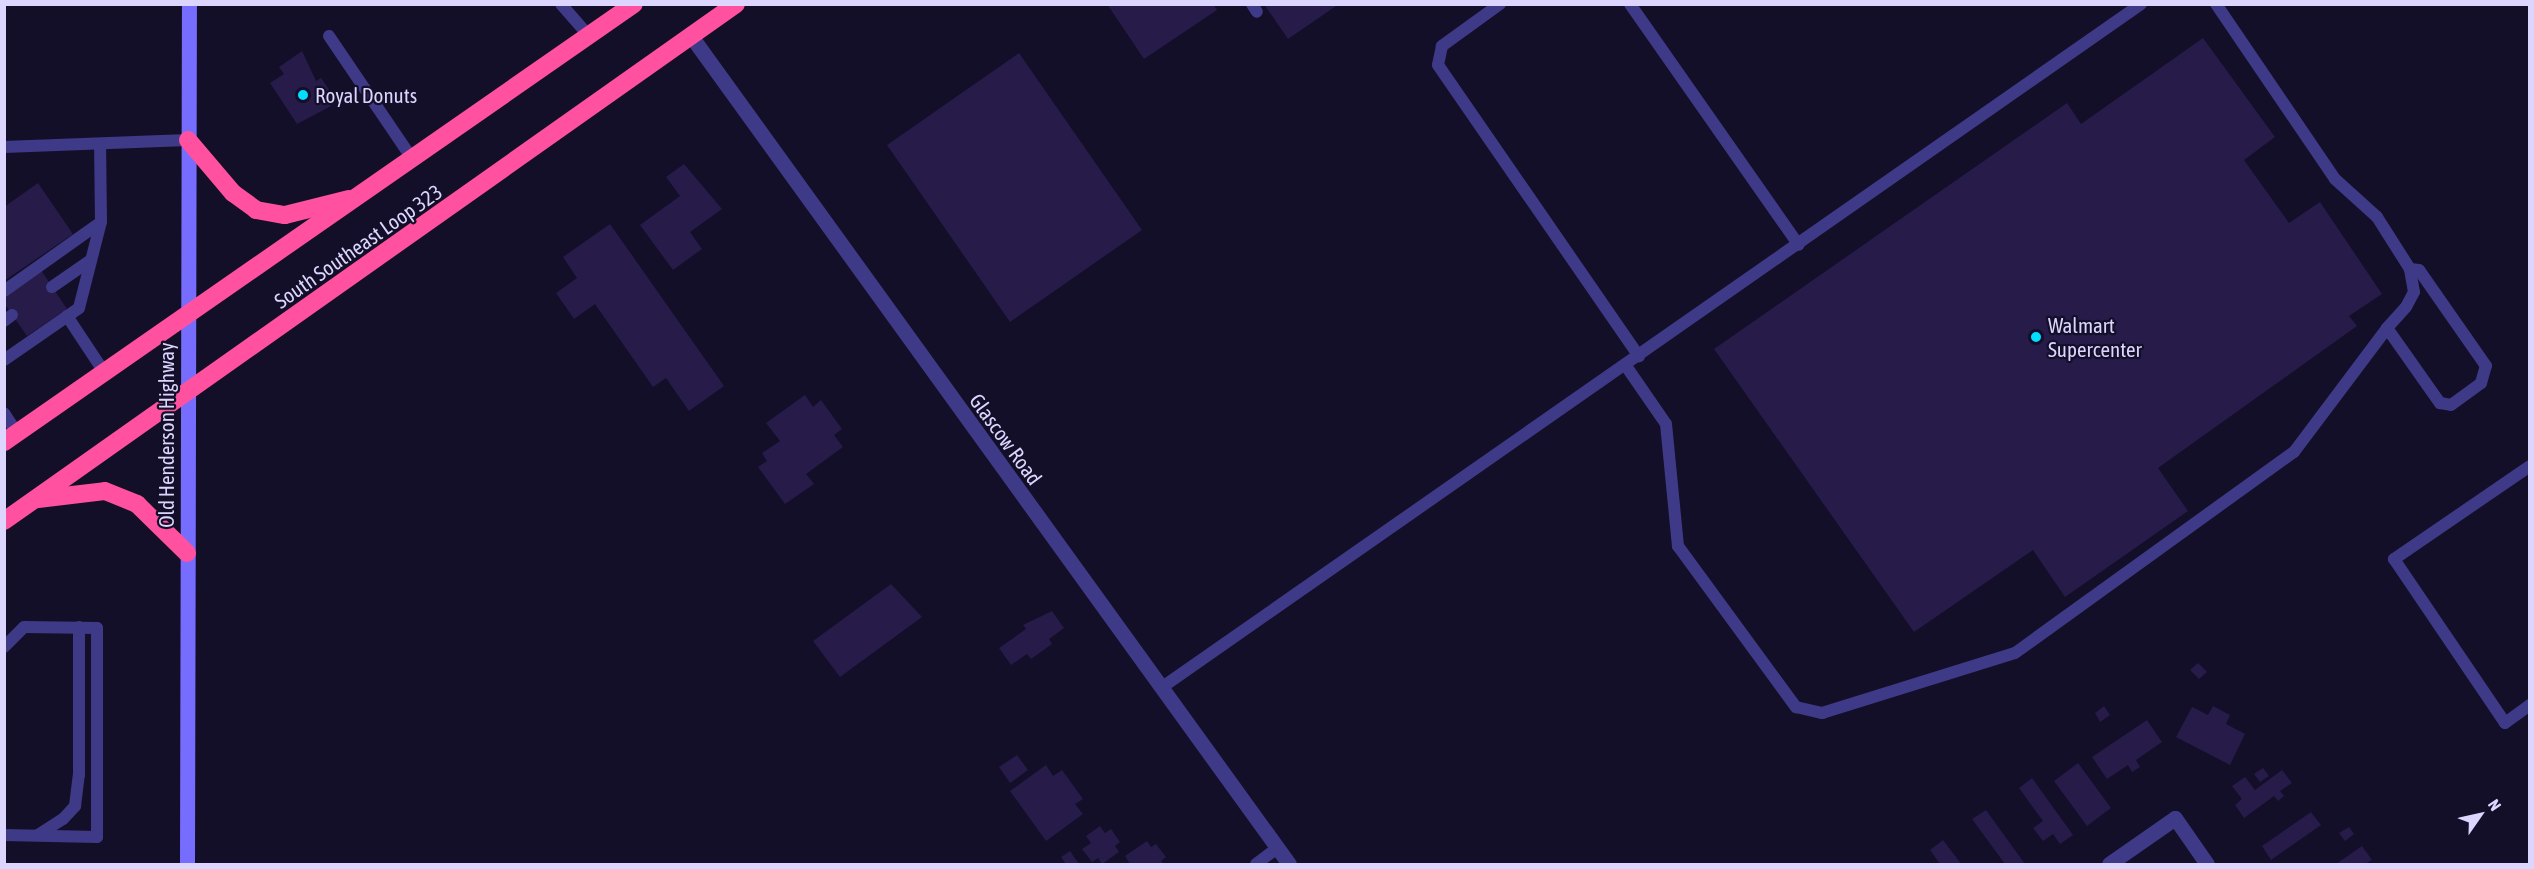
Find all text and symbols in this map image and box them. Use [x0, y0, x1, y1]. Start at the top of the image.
place label: Royal Donuts [315, 82, 417, 108]
marker: Royal Donuts [296, 88, 310, 102]
street label: South Southeast Loop 323 [269, 179, 447, 313]
place label: Walmart Supercenter [2048, 312, 2142, 362]
marker: Walmart Supercenter [2029, 330, 2043, 344]
street label: Old Henderson Highway [153, 342, 179, 528]
street label: Glascow Road [964, 388, 1048, 490]
north arrow [2450, 785, 2510, 845]
text: N [2485, 796, 2505, 814]

